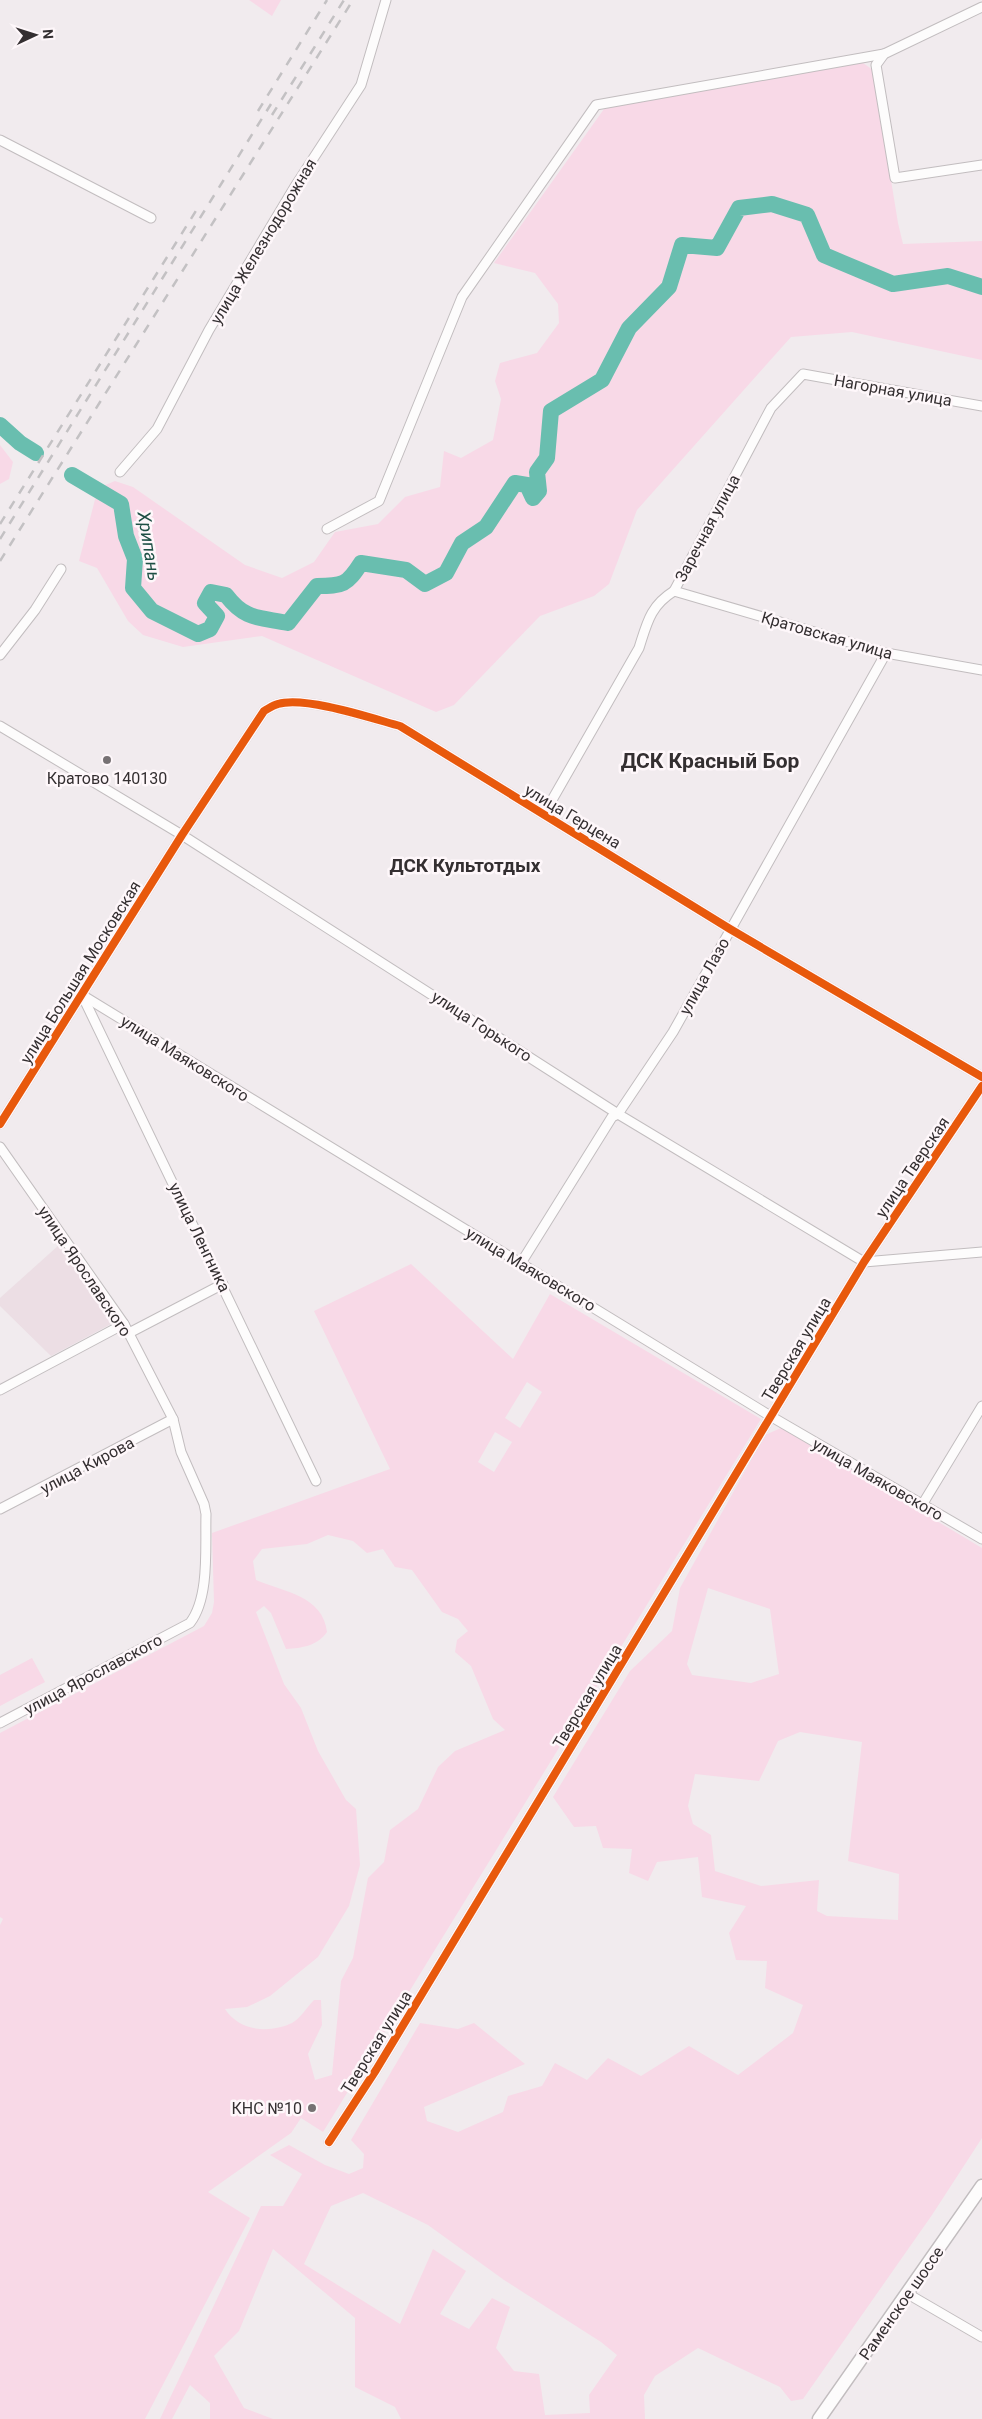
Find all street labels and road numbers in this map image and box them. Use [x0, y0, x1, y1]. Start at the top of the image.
street label: улица Железнодорожная [206, 155, 321, 328]
street label: Нагорная улица [832, 371, 953, 410]
street label: Заречная улица [671, 471, 744, 585]
street label: Кратовская улица [759, 608, 895, 663]
street label: улица Герцена [521, 780, 624, 853]
street label: улица Большая Московская [16, 877, 145, 1067]
street label: улица Лазо [675, 934, 733, 1018]
street label: улица Горького [428, 987, 535, 1066]
street label: улица Маяковского [117, 1011, 252, 1106]
street label: улица Тверская [872, 1113, 953, 1221]
street label: улица Ленгника [165, 1179, 234, 1295]
street label: улица Ярославского [34, 1202, 135, 1340]
street label: улица Маяковского [463, 1223, 599, 1316]
street label: Тверская улица [758, 1294, 835, 1405]
street label: улица Кирова [37, 1433, 137, 1498]
street label: улица Маяковского [809, 1434, 946, 1525]
street label: улица Ярославского [21, 1630, 165, 1719]
street label: Тверская улица [549, 1641, 626, 1752]
street label: Тверская улица [337, 1987, 416, 2097]
street label: Раменское шоссе [855, 2243, 948, 2364]

